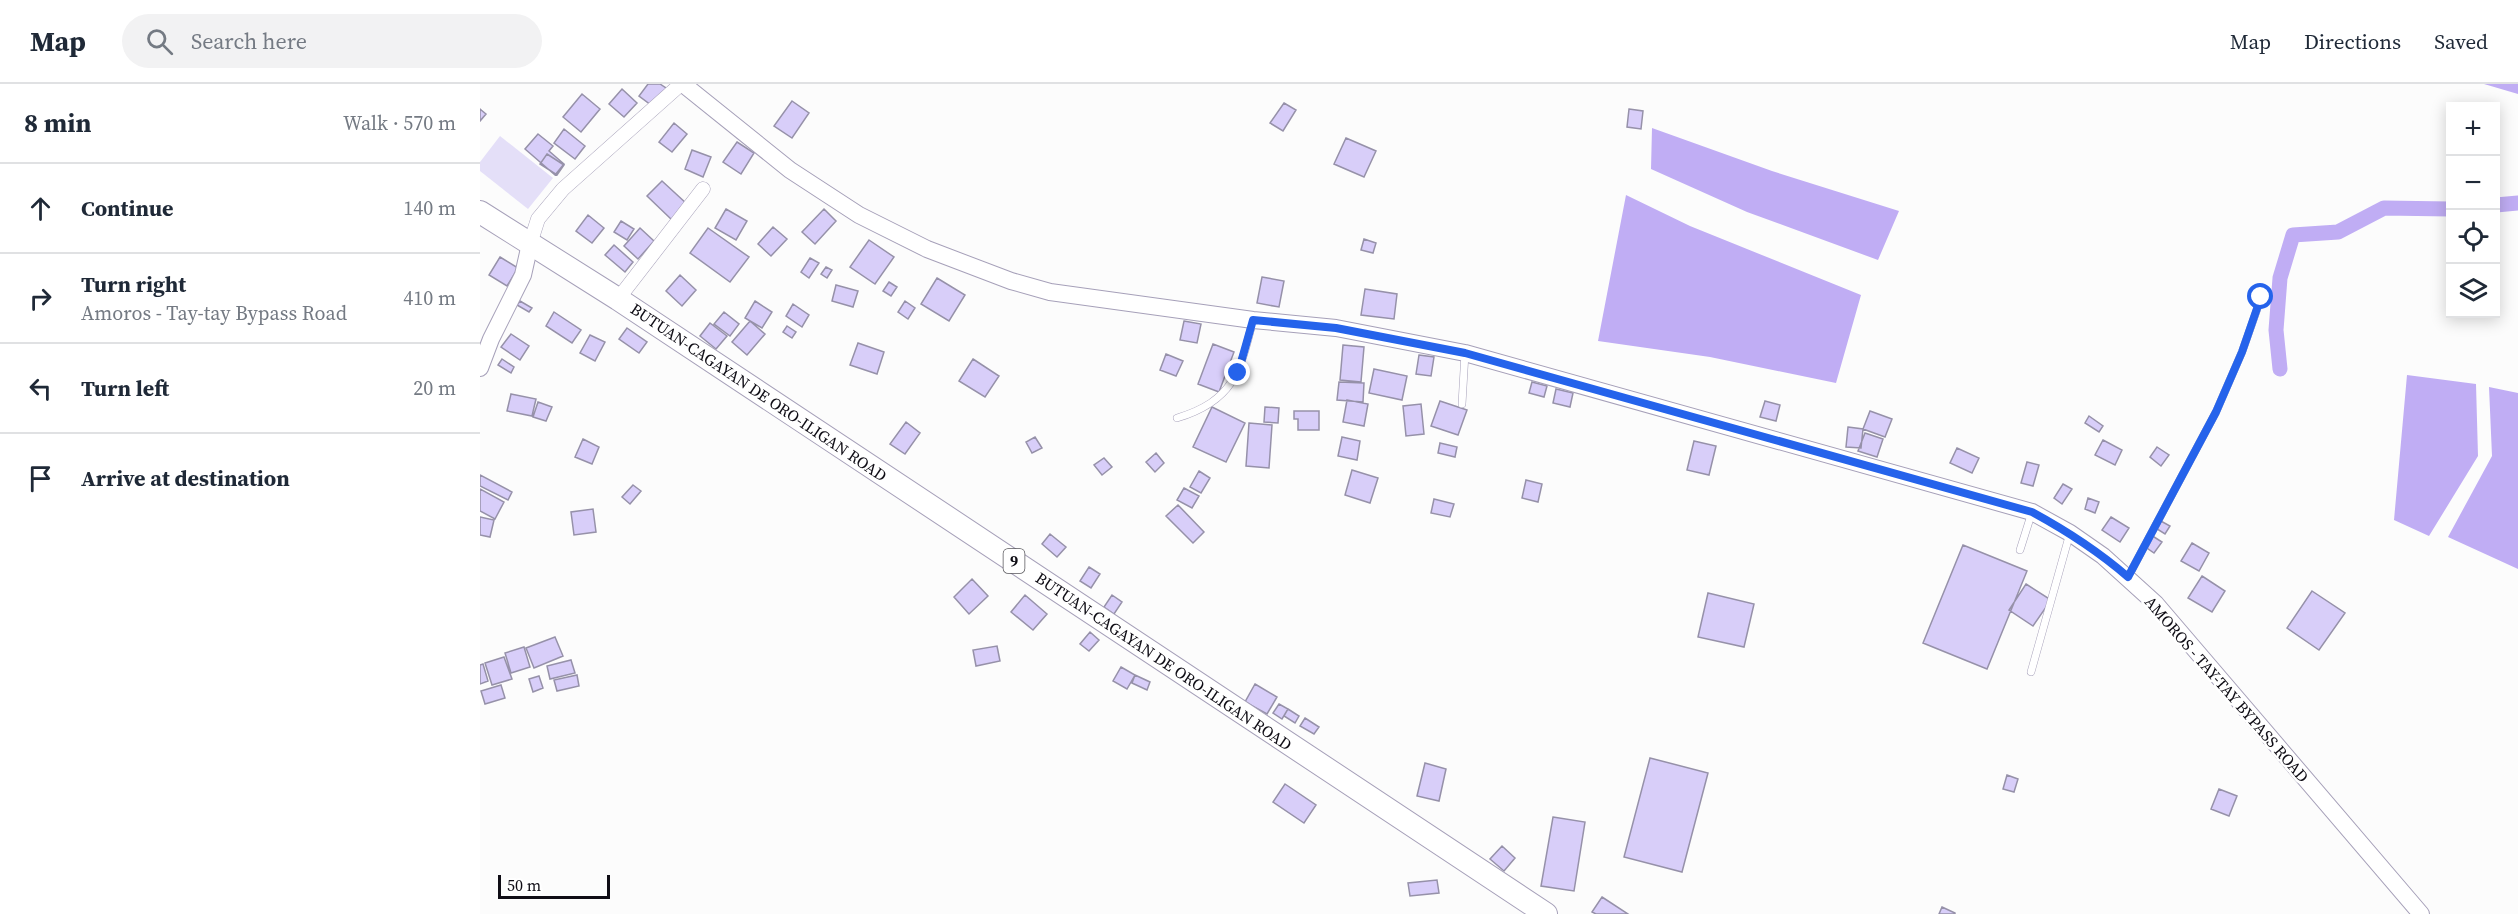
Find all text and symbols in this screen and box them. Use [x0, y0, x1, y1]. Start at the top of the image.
search box [122, 14, 542, 68]
text: Map [30, 22, 86, 60]
icon: search [143, 25, 176, 58]
text: Search here [191, 26, 307, 56]
text: Map [2230, 27, 2271, 56]
text: Directions [2304, 27, 2401, 56]
text: Saved [2434, 27, 2488, 56]
map controls [2446, 102, 2500, 318]
button: + [2446, 102, 2500, 156]
text: 8 min [24, 105, 91, 141]
text: Walk · 570 m [343, 109, 456, 137]
button: − [2446, 156, 2500, 210]
icon: ahead [24, 192, 57, 225]
text: Continue [81, 193, 174, 223]
text: 140 m [403, 194, 456, 222]
button: locate [2446, 210, 2500, 264]
button: layers [2446, 264, 2500, 318]
text: Turn right [81, 269, 186, 299]
icon: right [24, 282, 57, 315]
route start [2247, 283, 2273, 309]
text: 410 m [403, 284, 456, 312]
street label: BUTUAN-CAGAYAN DE ORO-ILIGAN ROAD [627, 298, 891, 486]
text: Amoros - Tay-tay Bypass Road [81, 299, 347, 327]
route end [1224, 359, 1250, 385]
icon: left [24, 372, 57, 405]
text: Turn left [81, 373, 169, 403]
text: 20 m [413, 374, 456, 402]
icon: arrive [24, 462, 57, 495]
text: Arrive at destination [81, 463, 290, 493]
road number: 9 [1004, 549, 1024, 573]
street label: BUTUAN-CAGAYAN DE ORO-ILIGAN ROAD [1032, 567, 1296, 755]
street label: AMOROS - TAY-TAY BYPASS ROAD [2140, 591, 2314, 787]
scale bar [498, 872, 610, 900]
text: 50 m [507, 874, 541, 896]

